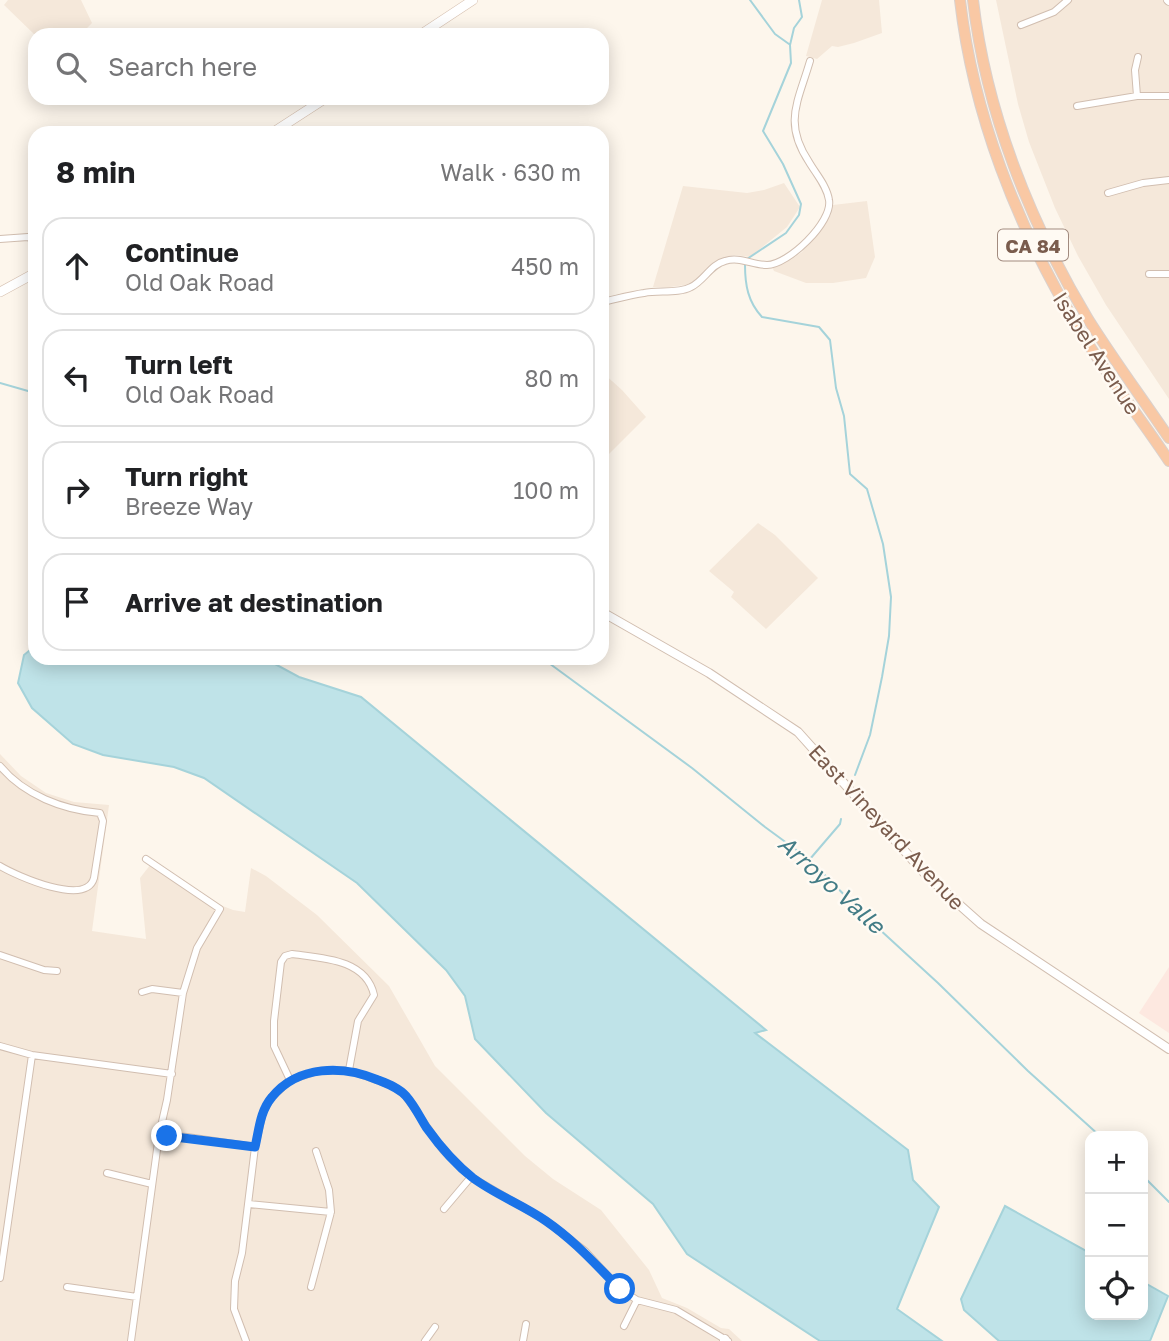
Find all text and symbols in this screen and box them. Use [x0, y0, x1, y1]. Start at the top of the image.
search box [28, 28, 609, 105]
icon: search [52, 48, 90, 86]
text: Search here [108, 51, 257, 82]
text: 8 min [56, 154, 135, 190]
text: Walk · 630 m [440, 158, 581, 186]
road number: CA 84 [998, 230, 1068, 260]
text: Continue [125, 237, 239, 268]
icon: ahead [58, 247, 96, 285]
text: 450 m [511, 252, 579, 280]
text: Old Oak Road [125, 268, 274, 296]
street label: Isabel Avenue [1048, 287, 1146, 419]
text: Turn left [125, 349, 233, 380]
icon: left [58, 359, 96, 397]
text: 80 m [525, 364, 579, 392]
text: Old Oak Road [125, 380, 274, 408]
text: Turn right [125, 461, 248, 492]
icon: right [58, 471, 96, 509]
text: 100 m [513, 476, 579, 504]
text: Breeze Way [125, 492, 253, 520]
icon: arrive [58, 583, 96, 621]
text: Arrive at destination [125, 587, 383, 618]
street label: East Vineyard Avenue [804, 739, 970, 915]
water label: Arroyo Valle [773, 829, 892, 940]
route end [151, 1120, 182, 1151]
map controls [1085, 1131, 1148, 1320]
button: + [1085, 1131, 1148, 1194]
button: − [1085, 1194, 1148, 1257]
button: locate [1085, 1257, 1148, 1320]
route start [604, 1273, 635, 1304]

